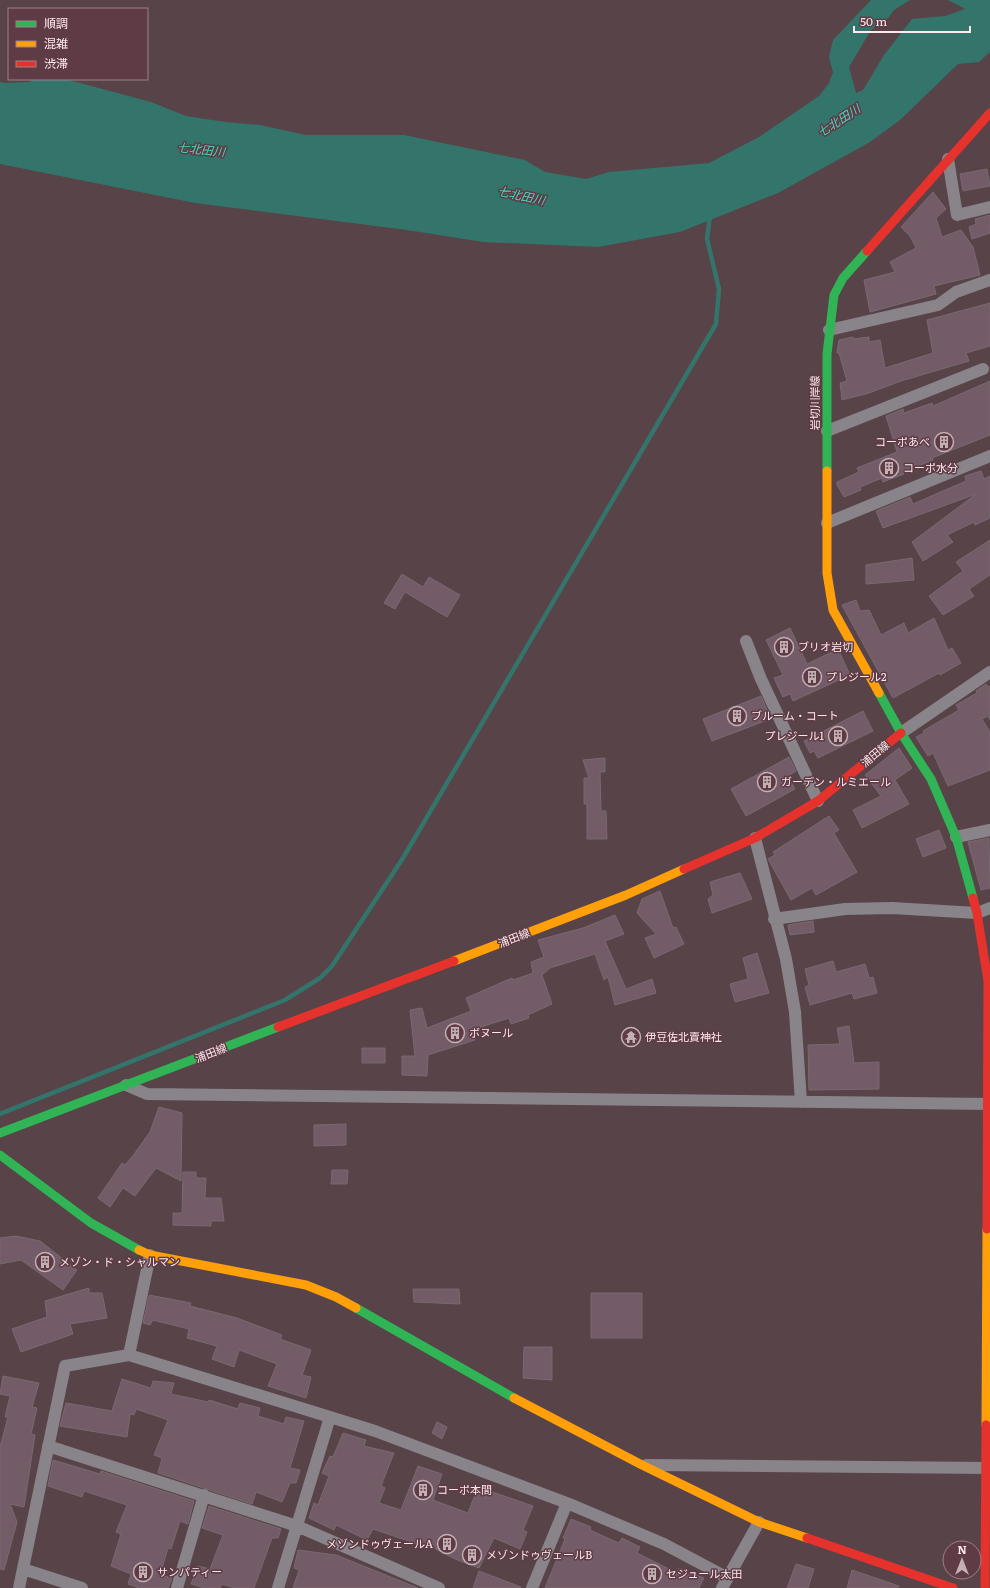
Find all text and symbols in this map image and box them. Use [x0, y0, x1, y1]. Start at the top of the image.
legend [8, 8, 148, 80]
scale bar [854, 8, 970, 34]
text: 50 m [860, 12, 887, 30]
text: 順調 [44, 14, 68, 32]
text: 混雑 [44, 34, 68, 52]
text: 渋滞 [44, 54, 68, 72]
water label: 七北田川 [813, 98, 865, 141]
water label: 七北田川 [176, 138, 228, 161]
water label: 七北田川 [496, 181, 549, 209]
street label: 岩切川岸線 [806, 376, 822, 431]
building icon: コーポあべ [933, 431, 955, 453]
place label: コーポあべ [875, 433, 930, 449]
building icon: コーポ水分 [878, 457, 900, 479]
place label: コーポ水分 [903, 459, 958, 475]
building icon: ブリオ岩切 [773, 636, 795, 658]
place label: ブリオ岩切 [798, 638, 853, 654]
building icon: プレジール2 [801, 666, 823, 688]
place label: プレジール2 [826, 668, 887, 684]
building icon: ブルーム・コート [726, 705, 748, 727]
place label: ブルーム・コート [751, 707, 839, 723]
building icon: プレジール1 [827, 725, 849, 747]
place label: プレジール1 [765, 727, 825, 743]
street label: 浦田線 [857, 736, 892, 770]
building icon: ガーデン・ルミエール [756, 771, 778, 793]
place label: ガーデン・ルミエール [781, 773, 891, 789]
street label: 浦田線 [495, 924, 532, 950]
building icon: ボヌール [444, 1022, 466, 1044]
place label: ボヌール [469, 1024, 513, 1040]
temple icon: 伊豆佐北賣神社 [620, 1026, 642, 1048]
place label: 伊豆佐北賣神社 [645, 1028, 722, 1044]
street label: 浦田線 [192, 1039, 229, 1065]
building icon: メゾン・ド・シャルマン [34, 1251, 56, 1273]
place label: メゾン・ド・シャルマン [59, 1253, 180, 1269]
building icon: コーポ本間 [412, 1479, 434, 1501]
place label: コーポ本間 [437, 1481, 492, 1497]
building icon: メゾンドゥヴェールA [436, 1533, 458, 1555]
place label: メゾンドゥヴェールA [326, 1535, 433, 1551]
north arrow [942, 1540, 982, 1580]
text: N [957, 1541, 967, 1557]
building icon: メゾンドゥヴェールB [461, 1544, 483, 1566]
place label: メゾンドゥヴェールB [486, 1546, 592, 1562]
building icon: サンパティー [132, 1561, 154, 1583]
place label: サンパティー [157, 1563, 222, 1579]
building icon: セジュール太田 [641, 1563, 663, 1585]
place label: セジュール太田 [666, 1565, 742, 1581]

